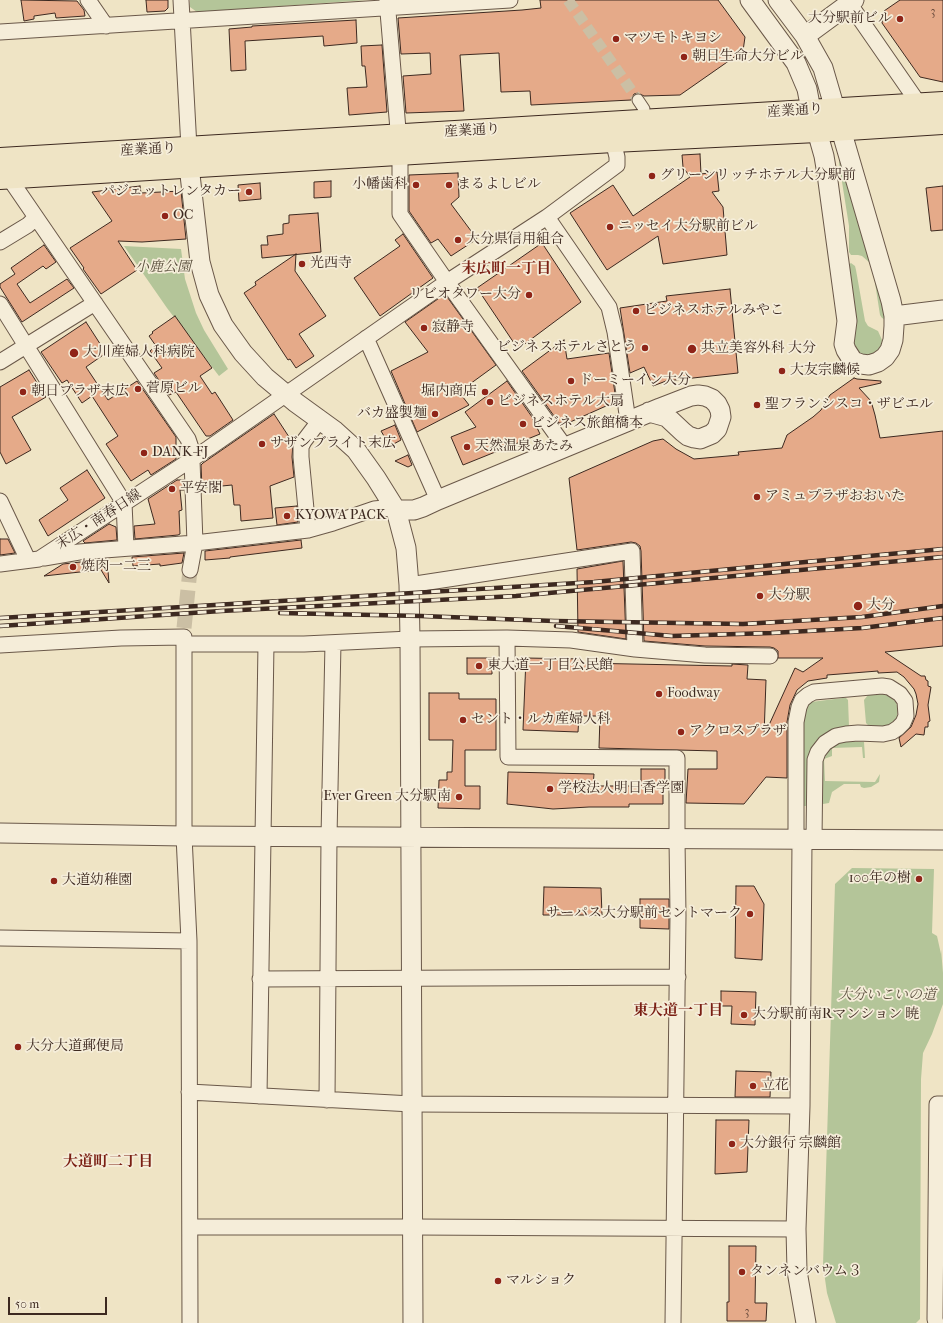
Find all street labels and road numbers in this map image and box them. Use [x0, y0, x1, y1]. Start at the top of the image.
street label: 産業通り [766, 101, 824, 121]
street label: 産業通り [444, 121, 500, 141]
street label: 産業通り [120, 140, 176, 160]
street label: 末広・南春日線 [53, 486, 145, 554]

